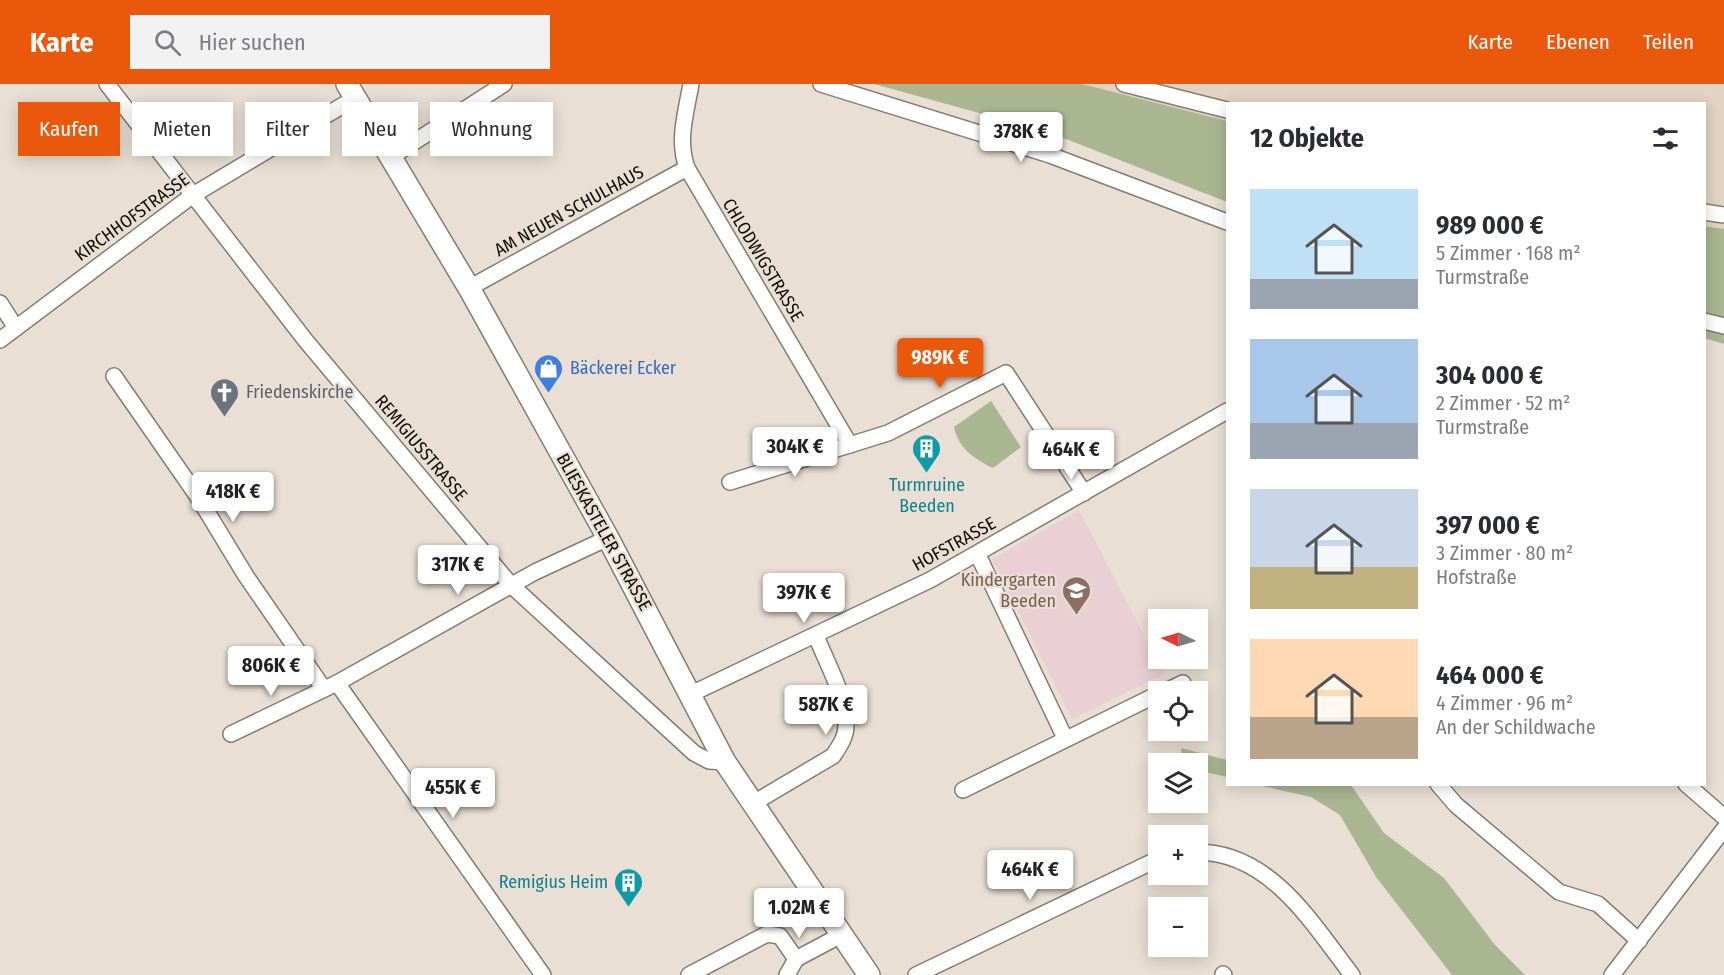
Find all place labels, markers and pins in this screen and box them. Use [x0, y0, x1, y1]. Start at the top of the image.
pin: 378K € [972, 112, 1070, 163]
pin: 989K € [891, 338, 989, 389]
shop icon: Bäckerei Ecker [533, 352, 565, 394]
place label: Bäckerei Ecker [570, 357, 677, 379]
church icon: Friedenskirche [209, 376, 241, 418]
place label: Friedenskirche [246, 381, 354, 403]
pin: 304K € [746, 427, 844, 478]
pin: 464K € [1022, 430, 1120, 481]
building icon: Turmruine Beeden [911, 432, 943, 474]
pin: 418K € [184, 472, 282, 523]
place label: Turmruine Beeden [889, 474, 965, 517]
pin: 317K € [409, 545, 507, 596]
place label: Kindergarten Beeden [961, 569, 1056, 612]
pin: 397K € [755, 573, 853, 624]
school or university icon: Kindergarten Beeden [1061, 574, 1093, 616]
pin: 806K € [222, 646, 320, 697]
pin: 587K € [777, 685, 875, 736]
pin: 455K € [404, 768, 502, 819]
pin: 464K € [981, 850, 1079, 901]
building icon: Remigius Heim [613, 866, 645, 908]
place label: Remigius Heim [499, 871, 608, 893]
pin: 1.02M € [744, 888, 854, 939]

